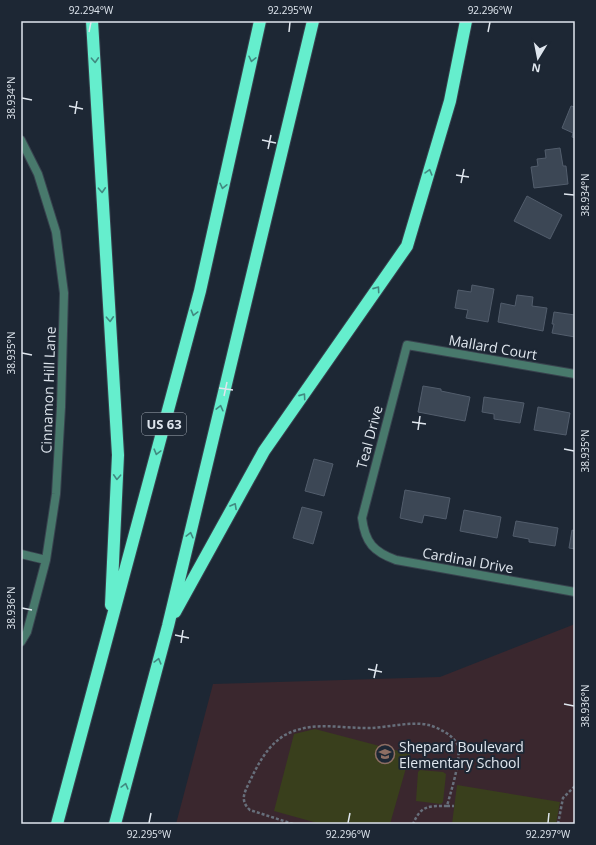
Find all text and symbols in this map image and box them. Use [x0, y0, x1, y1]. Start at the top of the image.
text: 92.294°W [69, 3, 114, 17]
text: 92.295°W [268, 3, 313, 17]
text: 92.296°W [468, 3, 513, 17]
north arrow [518, 38, 558, 78]
one-way arrow [248, 56, 256, 62]
one-way arrow [90, 57, 99, 63]
text: N [530, 60, 542, 77]
text: 38.934°N [4, 76, 18, 120]
one-way arrow [424, 168, 433, 175]
text: 38.934°N [578, 173, 592, 217]
one-way arrow [220, 183, 228, 189]
one-way arrow [98, 187, 107, 193]
one-way arrow [372, 286, 380, 293]
one-way arrow [190, 309, 199, 316]
one-way arrow [106, 316, 115, 322]
street label: Cinnamon Hill Lane [36, 326, 60, 454]
street label: Mallard Court [447, 330, 539, 364]
text: 38.935°N [4, 331, 18, 375]
one-way arrow [298, 393, 305, 400]
street label: Teal Drive [351, 403, 387, 471]
one-way arrow [215, 405, 224, 412]
road number: US 63 [142, 413, 186, 435]
text: 38.935°N [578, 429, 592, 473]
one-way arrow [153, 448, 162, 455]
one-way arrow [113, 474, 122, 480]
one-way arrow [229, 503, 237, 510]
one-way arrow [185, 531, 193, 538]
street label: Cardinal Drive [421, 543, 515, 577]
text: 38.936°N [4, 586, 18, 630]
one-way arrow [153, 657, 162, 664]
text: 38.936°N [578, 684, 592, 728]
place label: Shepard Boulevard Elementary School [399, 737, 524, 772]
school or university icon: Shepard Boulevard Elementary School [374, 743, 396, 765]
one-way arrow [120, 783, 129, 790]
text: 92.295°W [127, 827, 172, 841]
text: 92.296°W [326, 827, 371, 841]
text: 92.297°W [526, 827, 571, 841]

